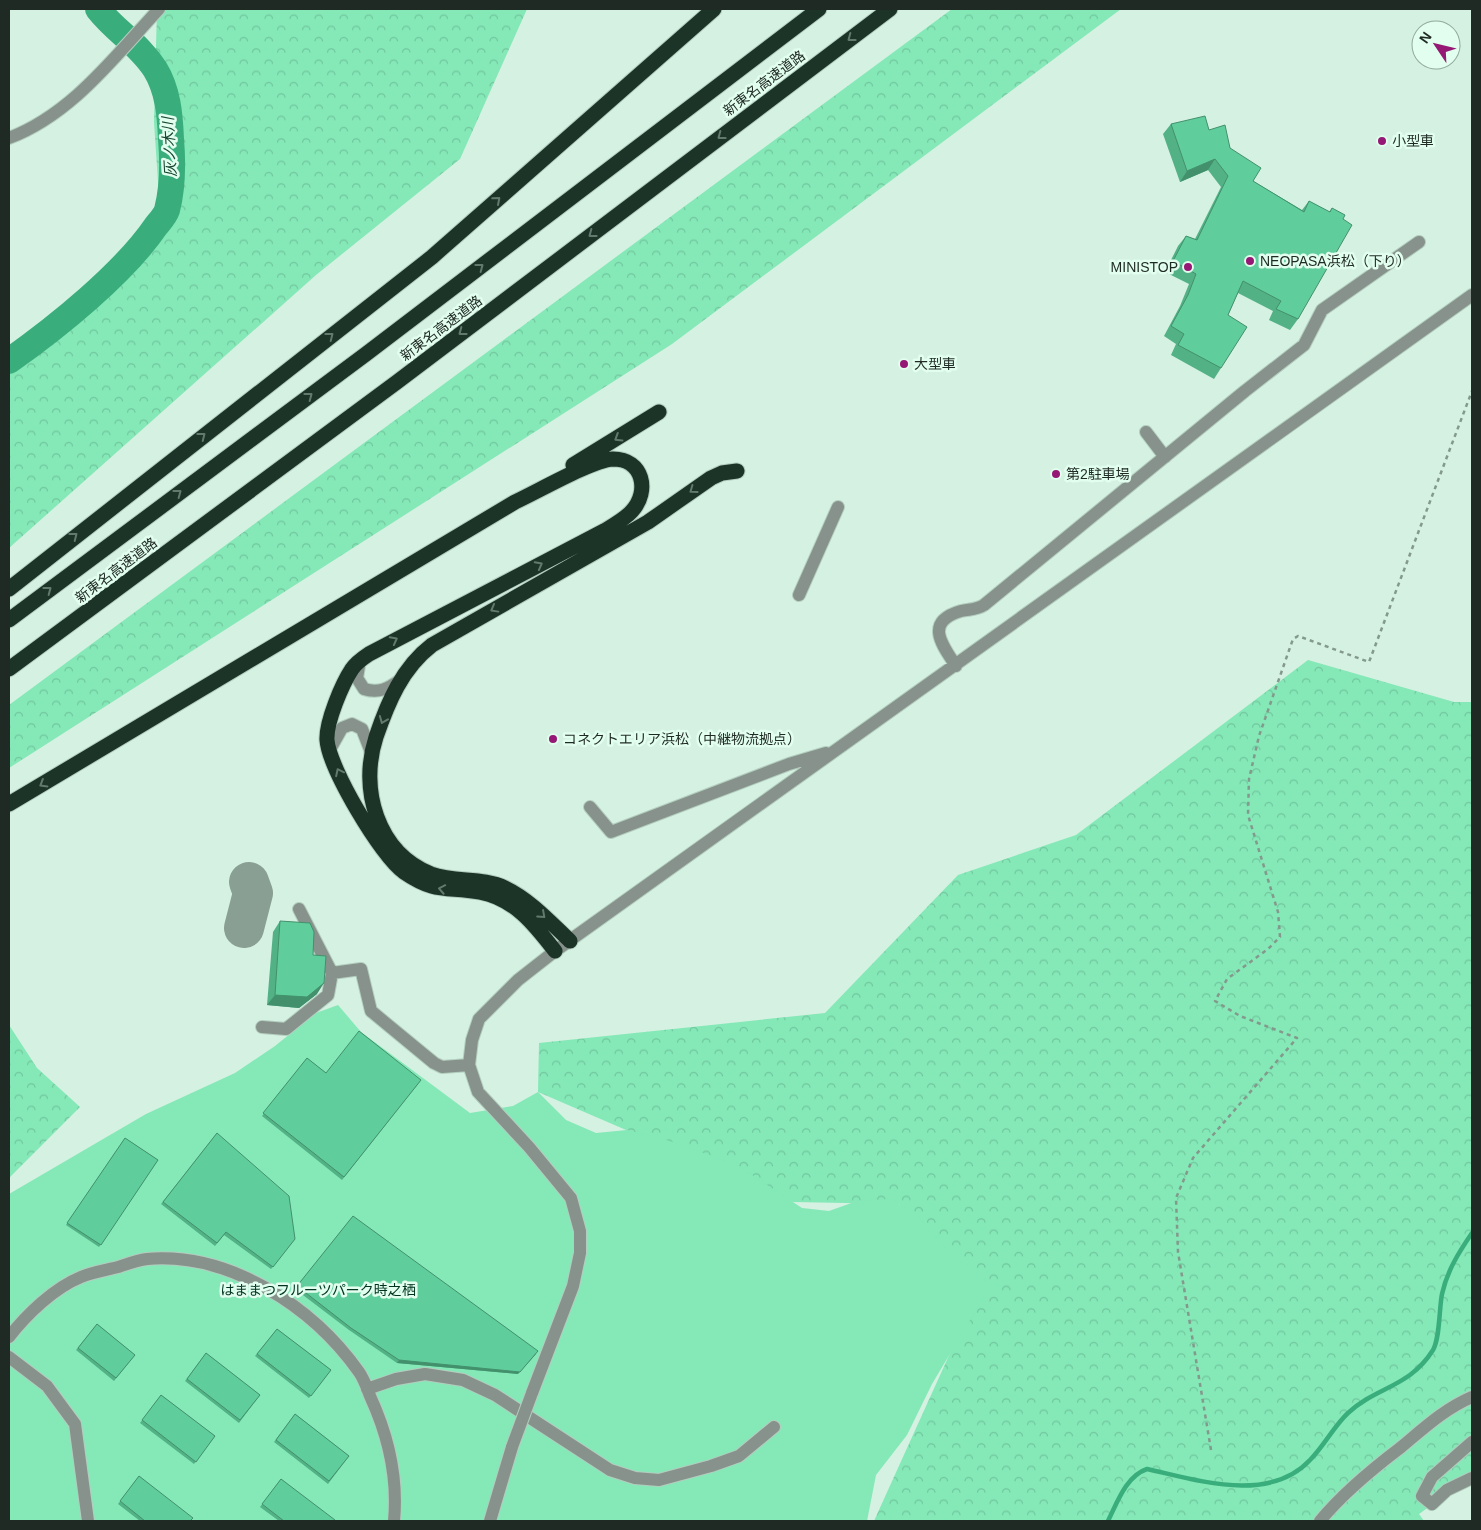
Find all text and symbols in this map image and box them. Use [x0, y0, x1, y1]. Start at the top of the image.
north arrow [1411, 20, 1461, 70]
text: N [1416, 29, 1435, 46]
one-way arrow [847, 32, 857, 41]
street label: 新東名高速道路 [720, 47, 808, 119]
water label: 灰ノ木川 [159, 115, 179, 177]
one-way arrow [717, 130, 727, 139]
place label: 小型車 [1392, 133, 1434, 149]
marker: 小型車 [1376, 135, 1388, 147]
one-way arrow [491, 197, 500, 206]
one-way arrow [588, 228, 598, 237]
place label: NEOPASA浜松（下り） [1260, 253, 1411, 269]
marker: NEOPASA浜松（下り） [1244, 255, 1256, 267]
place label: MINISTOP [1111, 259, 1178, 275]
marker: MINISTOP [1182, 261, 1194, 273]
one-way arrow [474, 264, 484, 273]
street label: 新東名高速道路 [397, 292, 485, 364]
one-way arrow [459, 327, 468, 335]
one-way arrow [324, 333, 334, 342]
place label: 大型車 [914, 356, 956, 372]
marker: 大型車 [898, 358, 910, 370]
one-way arrow [303, 394, 312, 402]
one-way arrow [614, 431, 623, 441]
one-way arrow [196, 433, 206, 442]
place label: 第2駐車場 [1066, 466, 1130, 482]
marker: 第2駐車場 [1050, 468, 1062, 480]
one-way arrow [689, 484, 699, 493]
one-way arrow [172, 491, 181, 499]
one-way arrow [68, 533, 78, 542]
street label: 新東名高速道路 [72, 534, 160, 606]
one-way arrow [533, 561, 542, 571]
one-way arrow [42, 588, 51, 596]
one-way arrow [490, 603, 499, 613]
one-way arrow [389, 636, 398, 646]
one-way arrow [379, 715, 389, 724]
place label: コネクトエリア浜松（中継物流拠点） [563, 731, 801, 747]
marker: コネクトエリア浜松（中継物流拠点） [547, 733, 559, 745]
one-way arrow [335, 769, 345, 778]
one-way arrow [39, 777, 48, 787]
one-way arrow [438, 884, 447, 894]
one-way arrow [536, 909, 545, 918]
park label: はままつフルーツパーク時之栖 [220, 1282, 416, 1298]

